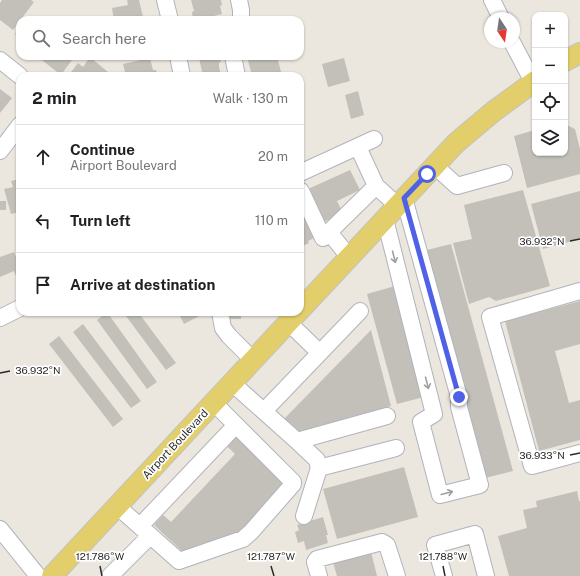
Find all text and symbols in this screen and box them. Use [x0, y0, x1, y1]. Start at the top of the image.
north arrow [484, 12, 520, 48]
map controls [532, 12, 568, 156]
button: + [532, 12, 568, 48]
search box [16, 16, 304, 60]
icon: search [30, 27, 52, 49]
text: Search here [62, 30, 146, 47]
button: − [532, 48, 568, 84]
button: locate [532, 84, 568, 120]
text: 2 min [32, 88, 77, 108]
text: Walk · 130 m [213, 91, 288, 106]
button: layers [532, 120, 568, 156]
text: Continue [70, 141, 135, 158]
icon: ahead [32, 146, 54, 168]
text: 20 m [258, 149, 288, 164]
text: Airport Boulevard [70, 158, 177, 173]
route start [418, 165, 436, 183]
icon: left [32, 210, 54, 232]
text: Turn left [70, 212, 131, 229]
text: 110 m [255, 213, 288, 228]
text: 36.932°N [519, 235, 565, 247]
one-way arrow [391, 250, 398, 263]
icon: arrive [32, 274, 54, 296]
text: Arrive at destination [70, 276, 215, 293]
text: 36.932°N [15, 364, 61, 376]
one-way arrow [423, 376, 431, 389]
route end [450, 388, 468, 406]
street label: Airport Boulevard [140, 407, 210, 481]
text: 36.933°N [519, 449, 565, 461]
one-way arrow [441, 489, 454, 497]
text: 121.786°W [76, 550, 125, 562]
text: 121.787°W [247, 550, 296, 562]
text: 121.788°W [419, 550, 468, 562]

